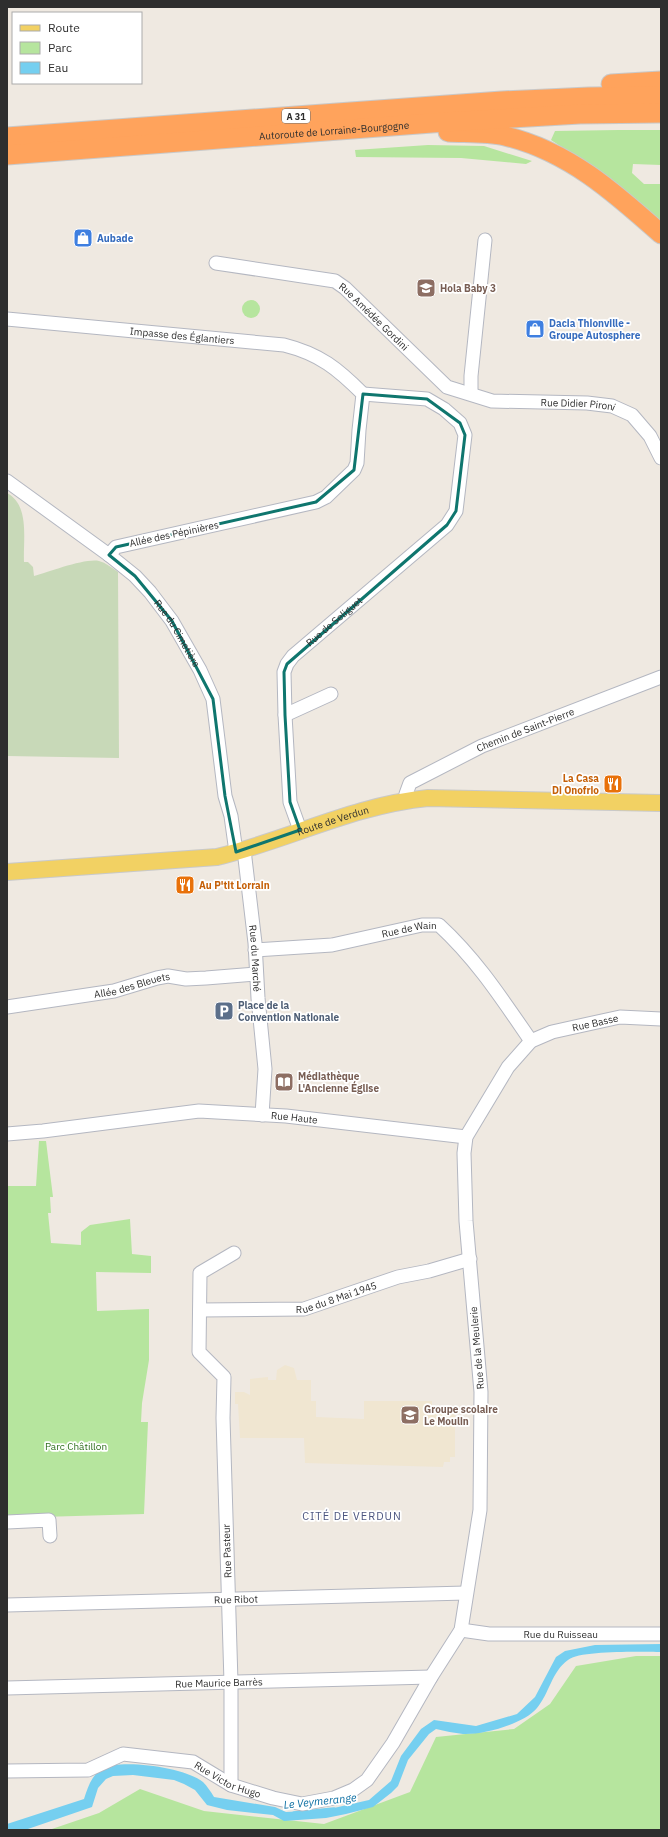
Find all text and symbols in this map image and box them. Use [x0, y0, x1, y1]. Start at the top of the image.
legend [12, 12, 142, 84]
text: Route [48, 20, 80, 35]
text: Parc [48, 40, 72, 55]
text: Eau [48, 60, 68, 75]
road number: A 31 [282, 109, 310, 123]
street label: Autoroute de Lorraine-Bourgogne [258, 118, 410, 143]
shop icon: Aubade [72, 227, 94, 249]
place label: Aubade [97, 232, 134, 245]
school or university icon: Hola Baby 3 [415, 277, 437, 299]
street label: Rue Amédée Gordini [337, 279, 412, 353]
place label: Hola Baby 3 [440, 282, 496, 295]
place label: Dacia Thionville - Groupe Autosphere [549, 317, 641, 342]
shop icon: Dacia Thionville - Groupe Autosphere [524, 318, 546, 340]
street label: Impasse des Églantiers [129, 324, 235, 347]
street label: Rue Didier Pironi [541, 396, 618, 413]
street label: Allée des Pépinières [128, 518, 220, 550]
street label: Rue de Seliguet [303, 593, 365, 649]
street label: Rue du Cimetière [151, 597, 204, 670]
street label: Chemin de Saint-Pierre [474, 704, 577, 754]
place label: La Casa Di Onofrio [552, 772, 599, 797]
restaurant icon: La Casa Di Onofrio [602, 773, 624, 795]
street label: Route de Verdun [295, 803, 370, 838]
restaurant icon: Au P'tit Lorrain [174, 874, 196, 896]
place label: Au P'tit Lorrain [199, 879, 270, 892]
street label: Rue de Wain [380, 918, 437, 940]
street label: Rue du Marché [246, 924, 264, 993]
street label: Allée des Bleuets [93, 969, 171, 1000]
place label: Place de la Convention Nationale [238, 999, 339, 1024]
parking icon: Place de la Convention Nationale [213, 1000, 235, 1022]
street label: Rue Basse [571, 1011, 620, 1034]
place label: Médiathèque L'Ancienne Église [298, 1070, 379, 1095]
library icon: Médiathèque L'Ancienne Église [273, 1071, 295, 1093]
street label: Rue Haute [271, 1109, 319, 1126]
street label: Rue du 8 Mai 1945 [296, 1278, 378, 1316]
street label: Rue de la Meulerie [467, 1306, 487, 1390]
place label: Groupe scolaire Le Moulin [424, 1403, 498, 1428]
school or university icon: Groupe scolaire Le Moulin [399, 1404, 421, 1426]
park label: Parc Châtillon [45, 1440, 107, 1453]
district label: CITÉ DE VERDUN [302, 1509, 402, 1523]
street label: Rue Pasteur [220, 1523, 234, 1578]
street label: Rue Ribot [214, 1592, 258, 1606]
street label: Rue du Ruisseau [523, 1628, 598, 1641]
street label: Rue Maurice Barrès [175, 1675, 263, 1690]
street label: Rue Victor Hugo [192, 1758, 263, 1800]
water label: Le Veymerange [283, 1790, 357, 1812]

